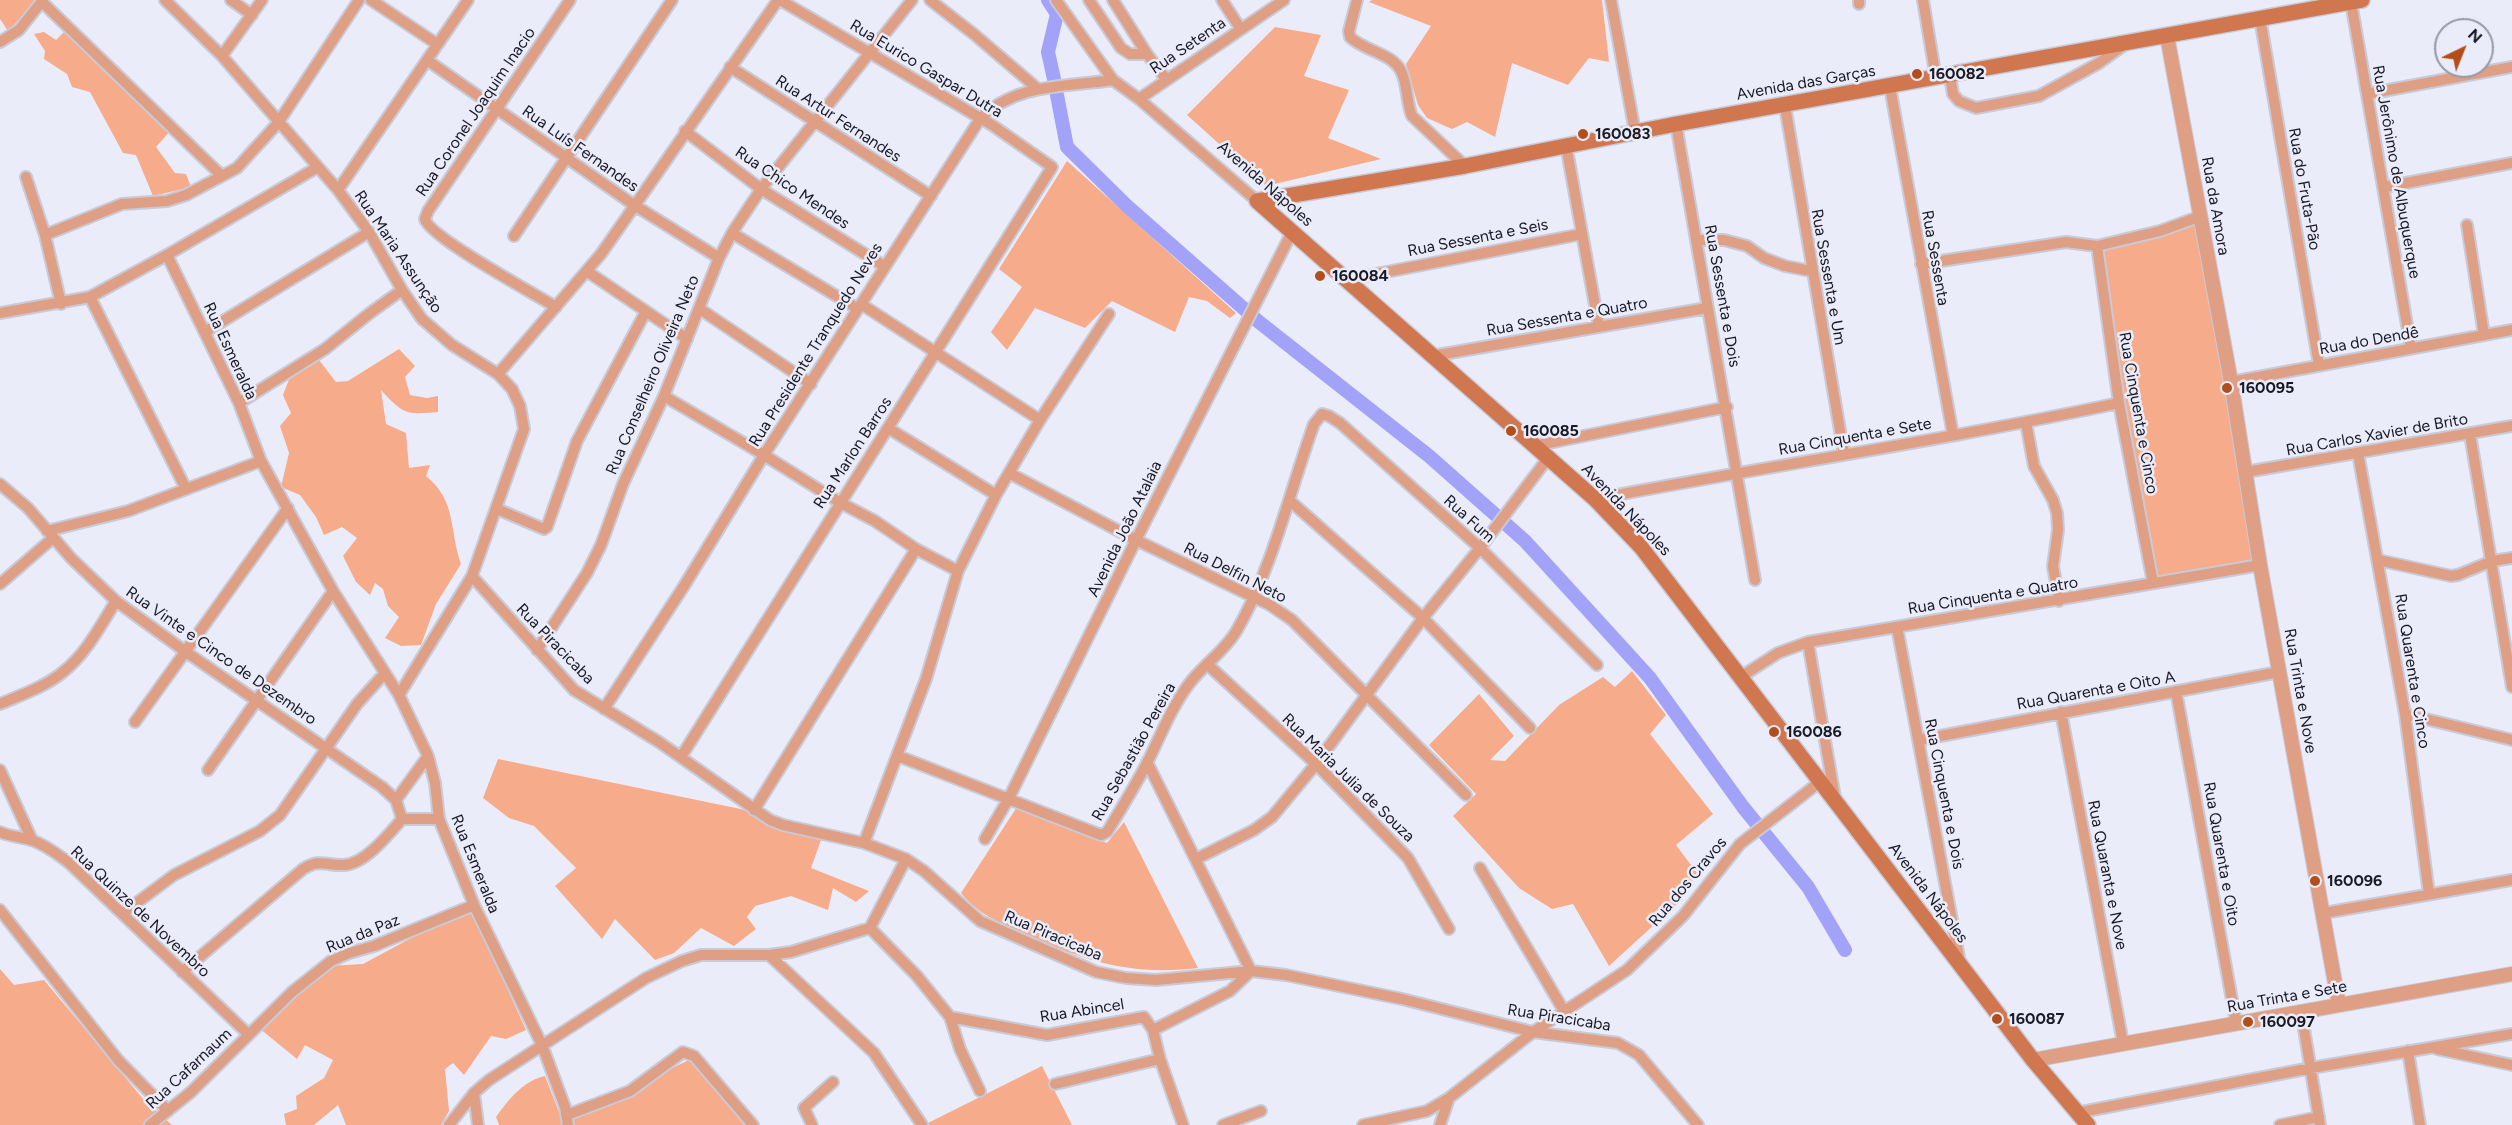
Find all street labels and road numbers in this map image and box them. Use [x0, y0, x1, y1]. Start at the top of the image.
street label: Rua Setenta [1146, 14, 1230, 78]
street label: Rua Eurico Gaspar Dutra [846, 16, 1006, 122]
street label: Rua Coronel Joaquim Inacio [412, 24, 540, 200]
street label: Avenida das Garças [1735, 61, 1877, 105]
street label: Rua Jerônimo de Albuquerque [2368, 64, 2424, 280]
street label: Rua Artur Fernandes [772, 71, 904, 167]
street label: Rua Luís Fernandes [518, 102, 642, 196]
street label: Rua do Fruta-Pão [2284, 126, 2324, 252]
street label: Avenida Nápoles [1213, 137, 1317, 231]
street label: Rua Chico Mendes [731, 143, 853, 233]
street label: Rua da Amora [2197, 155, 2233, 257]
street label: Rua Maria Assunção [350, 187, 446, 317]
street label: Rua Sessenta e Um [1807, 207, 1849, 347]
street label: Rua Sessenta [1917, 209, 1953, 307]
street label: Rua Sessenta e Seis [1406, 215, 1550, 261]
street label: Rua Sessenta e Dois [1700, 223, 1744, 369]
street label: Rua Presidente Tranquedo Neves [745, 240, 887, 450]
street label: Rua Conselheiro Oliveira Neto [602, 272, 704, 478]
street label: Rua Sessenta e Quatro [1485, 293, 1649, 341]
street label: Rua Esmeralda [199, 299, 261, 403]
street label: Rua do Dendê [2318, 323, 2420, 359]
street label: Rua Cinquenta e Cinco [2114, 331, 2162, 495]
street label: Rua Marlon Barros [810, 394, 896, 512]
street label: Rua Carlos Xavier de Brito [2285, 410, 2469, 460]
street label: Rua Cinquenta e Sete [1777, 414, 1933, 460]
street label: Avenida João Atalaia [1084, 458, 1166, 600]
street label: Avenida Nápoles [1577, 460, 1675, 560]
street label: Rua Fum [1439, 491, 1499, 547]
street label: Rua Delfin Neto [1180, 539, 1290, 607]
street label: Rua Cinquenta e Quatro [1906, 573, 2080, 619]
street label: Rua Vinte e Cinco de Dezembro [122, 583, 320, 729]
street label: Rua Quarenta e Cinco [2390, 592, 2434, 750]
street label: Rua Piracicaba [512, 600, 598, 688]
street label: Rua Trinta e Nove [2280, 627, 2320, 755]
street label: Rua Quarenta e Oito A [2015, 668, 2177, 714]
street label: Rua Sebastião Pereira [1088, 680, 1180, 824]
street label: Rua Maria Julia de Souza [1278, 710, 1418, 846]
street label: Rua Cinquenta e Dois [1920, 717, 1968, 871]
street label: Rua Quarenta e Oito [2199, 780, 2243, 928]
street label: Rua Quaranta e Nove [2083, 798, 2131, 952]
street label: Rua Esmeralda [446, 812, 504, 916]
street label: Rua dos Cravos [1645, 833, 1731, 931]
street label: Avenida Nápoles [1884, 839, 1972, 947]
street label: Rua Quinze de Novembro [66, 842, 214, 982]
street label: Rua Piracicaba [1001, 907, 1105, 965]
street label: Rua da Paz [323, 911, 403, 957]
street label: Rua Trinta e Sete [2226, 977, 2348, 1017]
street label: Rua Abincel [1039, 995, 1125, 1027]
street label: Rua Piracicaba [1506, 1000, 1612, 1036]
street label: Rua Cafarnaum [142, 1025, 236, 1113]

